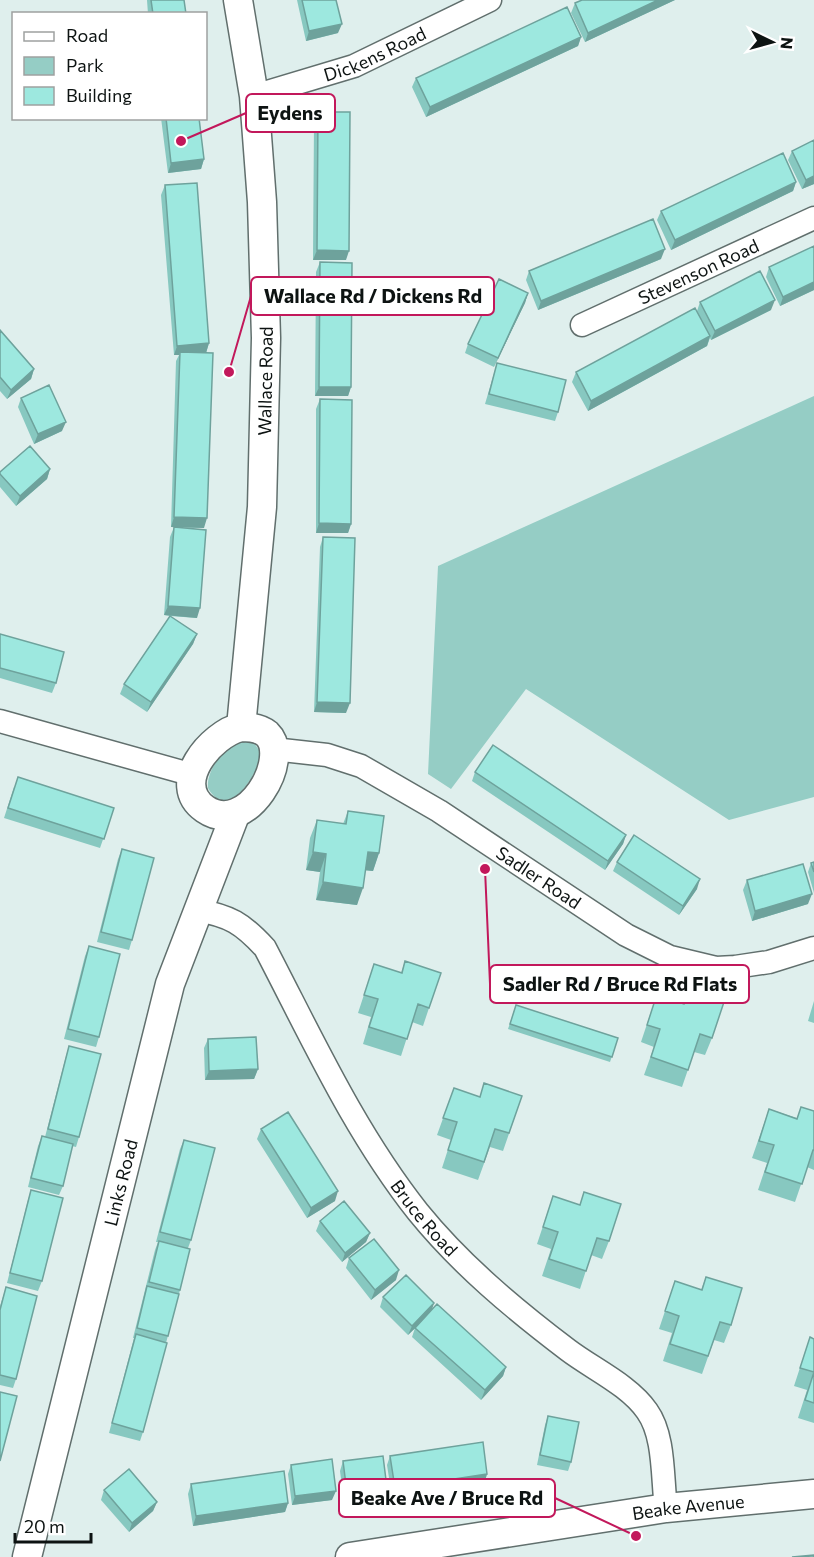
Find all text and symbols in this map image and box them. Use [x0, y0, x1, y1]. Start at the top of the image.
legend [12, 12, 207, 120]
north arrow [742, 12, 802, 72]
street label: Dickens Road [321, 22, 429, 86]
text: Road [66, 24, 108, 46]
text: N [777, 37, 797, 50]
text: Park [66, 54, 104, 76]
text: Building [66, 84, 132, 106]
callout: Eydens [246, 94, 335, 132]
text: Eydens [257, 100, 323, 124]
street label: Stevenson Road [634, 234, 762, 309]
callout: Wallace Rd / Dickens Rd [251, 277, 494, 315]
text: Wallace Rd / Dickens Rd [264, 283, 482, 307]
street label: Wallace Road [253, 326, 277, 436]
street label: Sadler Road [492, 841, 585, 913]
callout: Sadler Rd / Bruce Rd Flats [490, 965, 749, 1003]
text: Sadler Rd / Bruce Rd Flats [503, 971, 737, 995]
street label: Links Road [99, 1137, 142, 1228]
street label: Bruce Road [386, 1175, 463, 1261]
callout: Beake Ave / Bruce Rd [339, 1479, 555, 1517]
text: Beake Ave / Bruce Rd [351, 1485, 543, 1509]
street label: Beake Avenue [630, 1490, 745, 1524]
scale bar [15, 1506, 92, 1544]
text: 20 m [24, 1515, 65, 1537]

